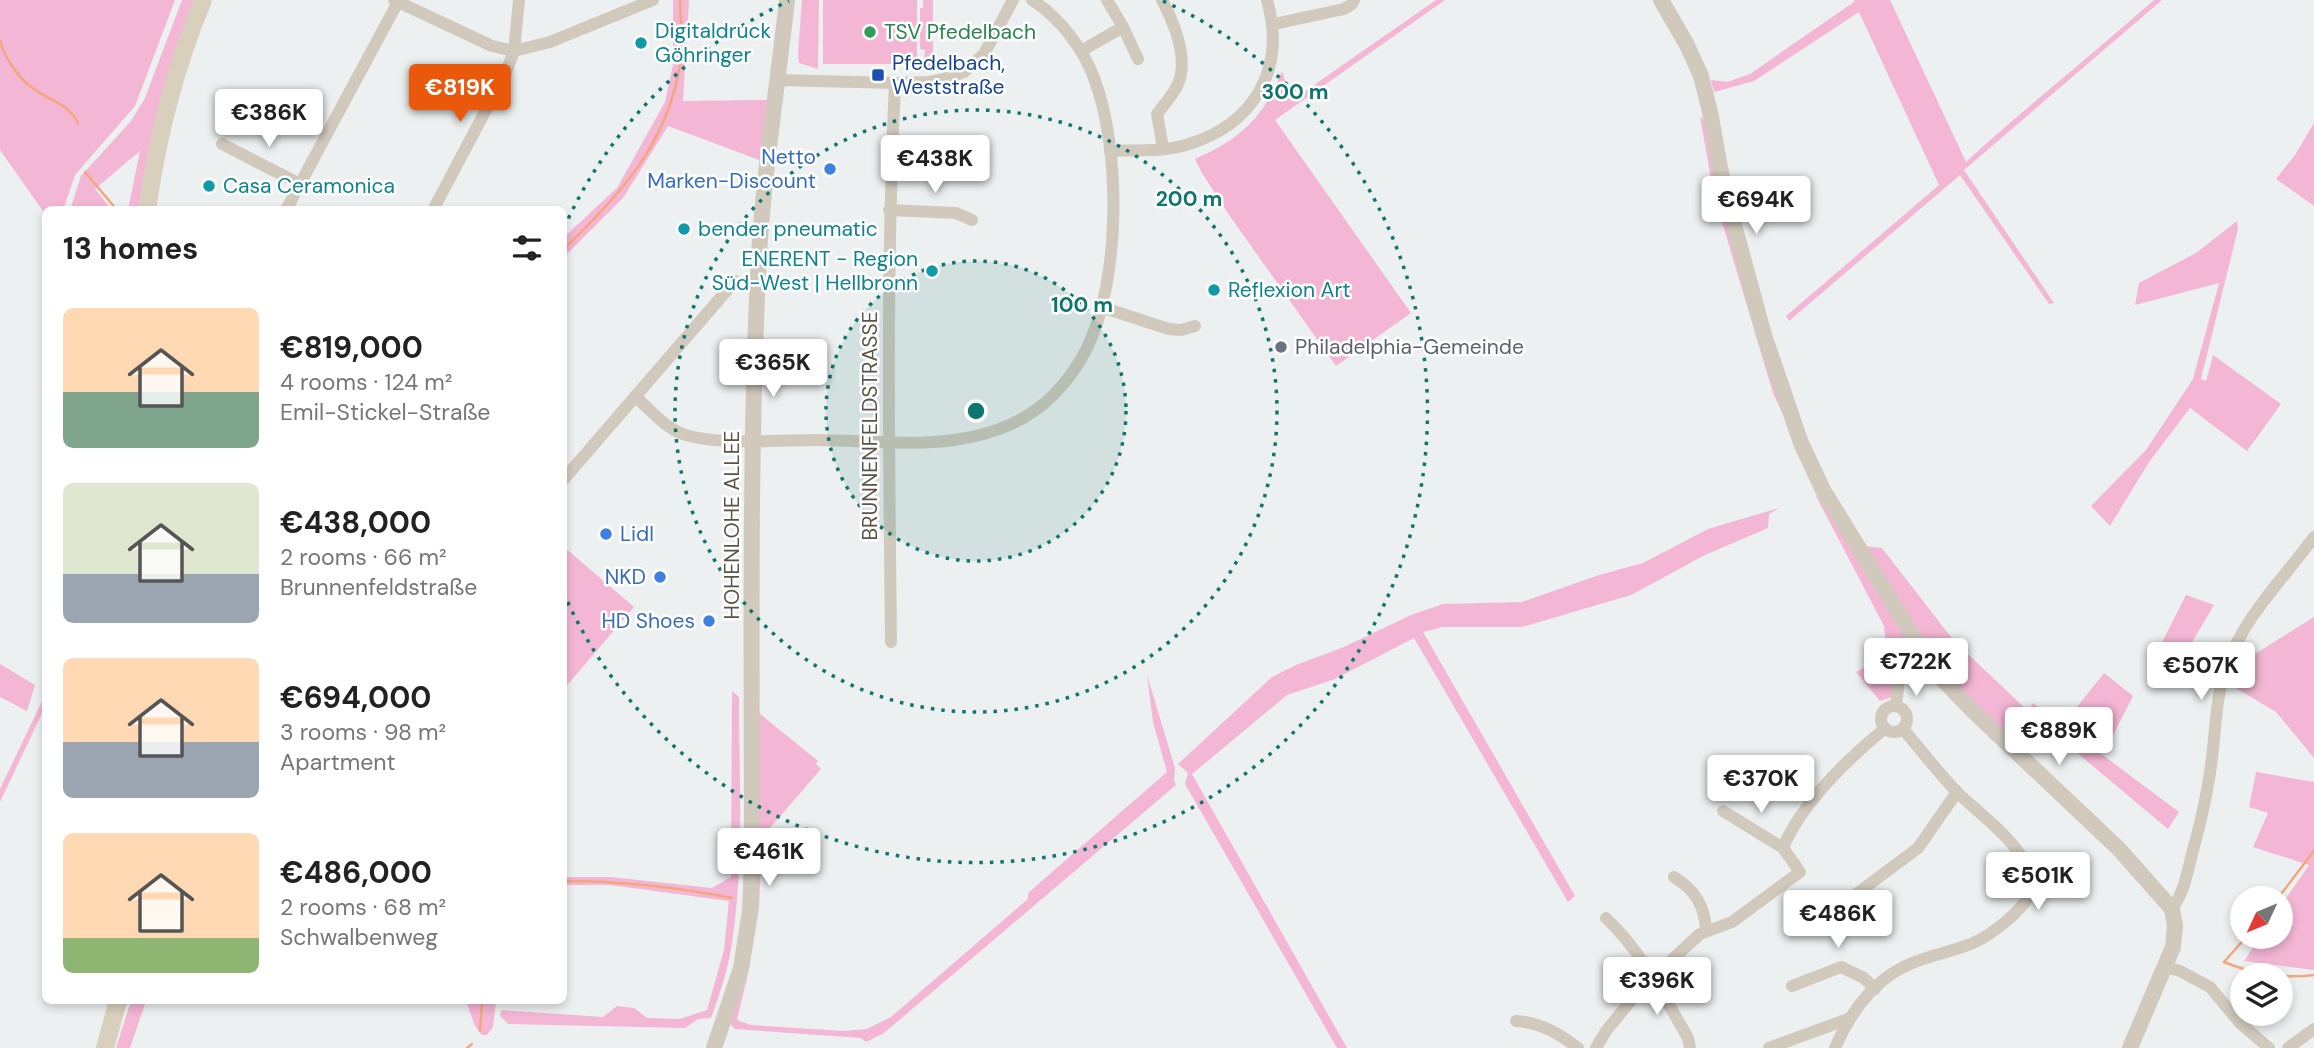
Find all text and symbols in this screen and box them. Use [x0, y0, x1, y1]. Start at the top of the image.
place label: Digitaldruck Göhringer [655, 17, 772, 69]
place label: TSV Pfedelbach [884, 18, 1036, 46]
marker: TSV Pfedelbach [862, 24, 878, 40]
marker: Digitaldruck Göhringer [633, 35, 649, 51]
place label: Pfedelbach, Weststraße [892, 49, 1005, 101]
pin: €819K [411, 64, 509, 124]
marker: Pfedelbach, Weststraße [870, 67, 886, 83]
text: €819K [425, 72, 495, 102]
text: 300 m [1262, 78, 1328, 106]
pin: €386K [220, 90, 318, 149]
text: €386K [231, 97, 307, 127]
pin: €438K [886, 136, 984, 195]
place label: Netto Marken-Discount [647, 143, 816, 195]
text: €438K [897, 143, 973, 173]
marker: Netto Marken-Discount [822, 161, 838, 177]
place label: Casa Ceramonica [223, 172, 395, 200]
pin: €694K [1707, 176, 1805, 236]
marker: Casa Ceramonica [201, 178, 217, 194]
text: €694K [1718, 184, 1794, 214]
text: 200 m [1156, 185, 1222, 213]
place label: bender pneumatic [698, 215, 878, 243]
marker: bender pneumatic [676, 221, 692, 237]
text: 13 homes [63, 229, 198, 268]
icon: filters [508, 229, 546, 267]
place label: ENERENT - Region Süd-West | Hellbronn [712, 245, 918, 297]
marker: ENERENT - Region Süd-West | Hellbronn [924, 263, 940, 279]
place label: Reflexion Art [1228, 276, 1351, 304]
marker: Reflexion Art [1206, 282, 1222, 298]
text: 100 m [1051, 291, 1113, 319]
street label: BRUNNENFELDSTRASSE [856, 311, 884, 541]
text: €819,000 [280, 328, 423, 367]
place label: Philadelphia-Gemeinde [1295, 333, 1524, 361]
icon: home [119, 336, 203, 420]
marker: Philadelphia-Gemeinde [1273, 339, 1289, 355]
pin: €365K [724, 340, 822, 399]
text: €365K [735, 347, 811, 377]
text: 4 rooms · 124 m² [280, 367, 452, 397]
text: Emil-Stickel-Straße [280, 397, 490, 427]
centre of rings [964, 399, 988, 423]
street label: HOHENLOHE ALLEE [718, 431, 746, 619]
text: €438,000 [280, 503, 431, 542]
icon: home [119, 511, 203, 595]
place label: Lidl [620, 520, 654, 548]
marker: Lidl [598, 526, 614, 542]
text: 2 rooms · 66 m² [280, 542, 447, 572]
place label: NKD [605, 563, 646, 591]
marker: NKD [652, 569, 668, 585]
text: Brunnenfeldstraße [280, 572, 477, 602]
place label: HD Shoes [601, 607, 695, 635]
marker: HD Shoes [701, 613, 717, 629]
pin: €722K [1867, 638, 1965, 698]
pin: €507K [2152, 642, 2250, 702]
text: €722K [1880, 646, 1952, 676]
text: €507K [2163, 650, 2239, 680]
text: €694,000 [280, 678, 431, 717]
icon: home [119, 686, 203, 770]
pin: €889K [2010, 708, 2108, 767]
text: €889K [2021, 715, 2097, 745]
text: 3 rooms · 98 m² [280, 717, 446, 747]
text: Apartment [280, 747, 395, 777]
pin: €370K [1712, 756, 1810, 815]
text: €370K [1723, 763, 1799, 793]
pin: €461K [720, 828, 818, 888]
text: €461K [733, 836, 805, 866]
pin: €501K [1989, 852, 2087, 912]
text: €486,000 [280, 853, 432, 892]
text: €501K [2002, 860, 2074, 890]
icon: home [119, 861, 203, 945]
north arrow [2230, 886, 2292, 948]
map controls [2230, 886, 2293, 1026]
pin: €486K [1789, 890, 1887, 950]
text: 2 rooms · 68 m² [280, 892, 446, 922]
text: €486K [1799, 898, 1877, 928]
text: Schwalbenweg [280, 922, 438, 952]
pin: €396K [1608, 958, 1706, 1017]
button: layers [2230, 963, 2293, 1026]
text: €396K [1619, 965, 1695, 995]

